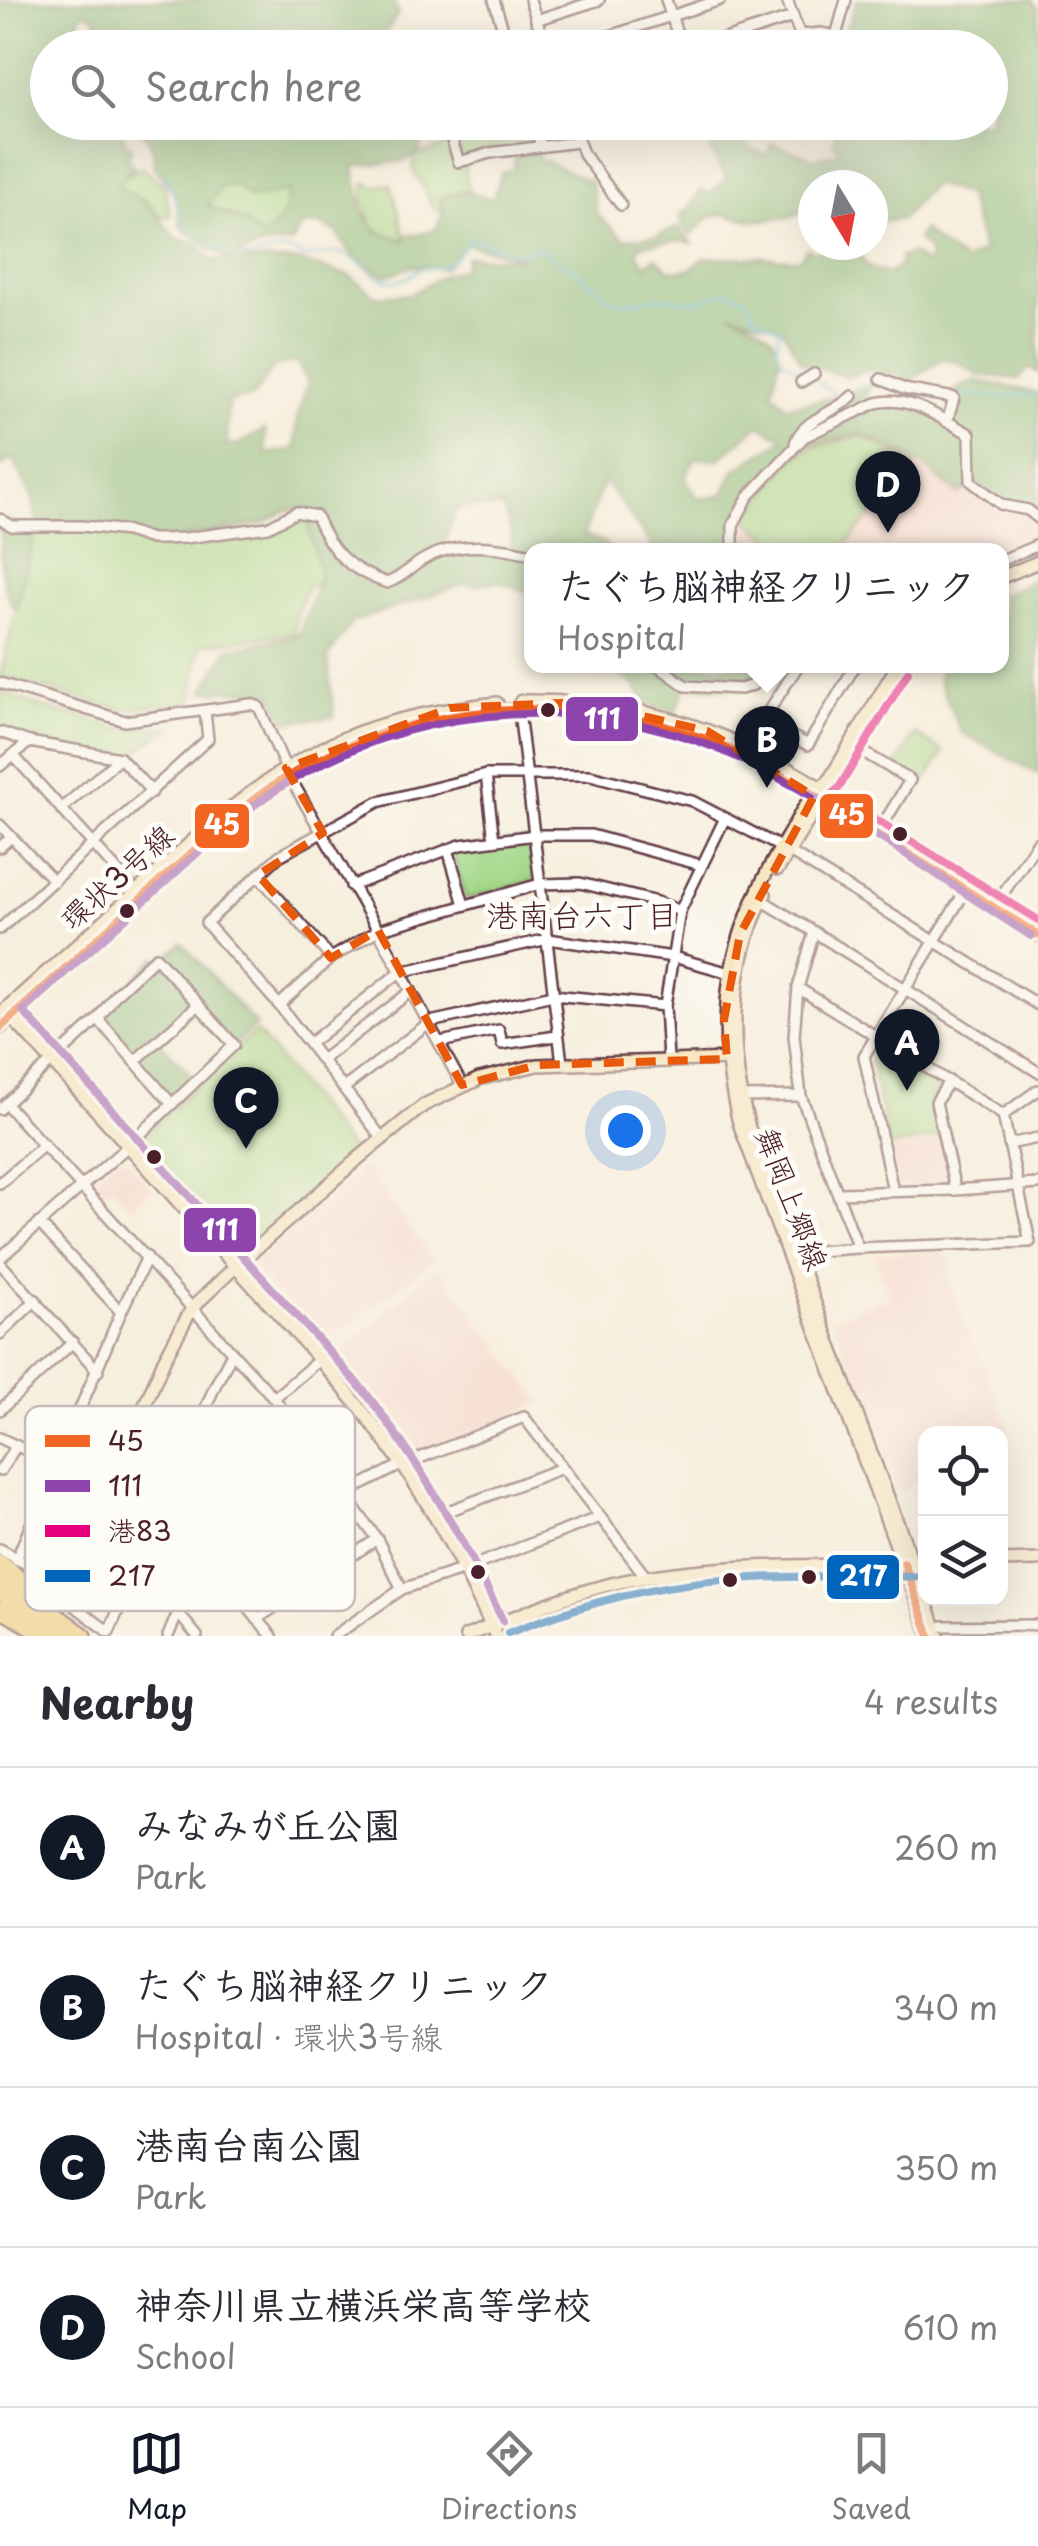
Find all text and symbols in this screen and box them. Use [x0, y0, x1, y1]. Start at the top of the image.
search box [30, 30, 1008, 140]
text: Search here [145, 57, 362, 114]
icon: search [65, 58, 120, 113]
north arrow [798, 170, 888, 260]
pin: D [856, 450, 920, 533]
popup [524, 543, 1009, 673]
text: たぐち脳神経クリニック [557, 556, 976, 613]
text: Hospital [557, 613, 686, 661]
line badge: 111 [564, 695, 640, 743]
text: 111 [583, 696, 621, 739]
unlabelled marker [538, 700, 558, 720]
pin: B [734, 706, 800, 788]
line badge: 45 [818, 792, 875, 840]
text: 45 [829, 792, 865, 835]
line badge: 45 [193, 802, 251, 850]
text: 45 [204, 802, 240, 845]
street label: 環状3号線 [49, 813, 183, 939]
unlabelled marker [890, 824, 910, 844]
district label: 港南台六丁目 [486, 890, 678, 938]
unlabelled marker [117, 901, 137, 921]
pin: A [874, 1008, 940, 1091]
pin: C [214, 1066, 278, 1149]
your location [600, 1105, 651, 1156]
street label: 舞岡上郷線 [745, 1120, 841, 1276]
unlabelled marker [144, 1147, 164, 1167]
line badge: 111 [182, 1206, 258, 1254]
text: 111 [201, 1207, 239, 1250]
legend [25, 1406, 355, 1611]
text: 45 [108, 1418, 144, 1461]
map controls [918, 1426, 1008, 1606]
button: locate [918, 1426, 1008, 1516]
text: 111 [108, 1463, 142, 1506]
text: 港83 [108, 1508, 172, 1551]
button: layers [918, 1516, 1008, 1606]
text: 217 [108, 1553, 155, 1596]
line badge: 217 [825, 1553, 901, 1601]
text: 217 [839, 1553, 887, 1596]
unlabelled marker [468, 1562, 488, 1582]
unlabelled marker [799, 1567, 819, 1587]
unlabelled marker [720, 1570, 740, 1590]
text: Nearby [40, 1670, 194, 1733]
text: 4 results [864, 1677, 998, 1725]
text: みなみが丘公園 [135, 1795, 401, 1852]
text: A [60, 1823, 85, 1871]
text: 260 m [894, 1823, 998, 1871]
text: Park [135, 1852, 207, 1900]
text: たぐち脳神経クリニック [135, 1955, 553, 2012]
text: B [62, 1983, 83, 2031]
text: 340 m [893, 1983, 998, 2031]
text: Hospital · 環状3号線 [135, 2012, 442, 2060]
text: 港南台南公園 [135, 2115, 363, 2172]
text: C [60, 2143, 85, 2191]
text: 350 m [894, 2143, 998, 2191]
text: Park [135, 2172, 207, 2220]
text: 神奈川県立横浜栄高等学校 [135, 2275, 591, 2332]
text: D [60, 2303, 85, 2351]
text: 610 m [903, 2303, 998, 2351]
text: School [135, 2332, 236, 2380]
tab: Map [127, 2426, 187, 2529]
tab: Directions [441, 2426, 577, 2529]
tab: Saved [831, 2426, 911, 2529]

